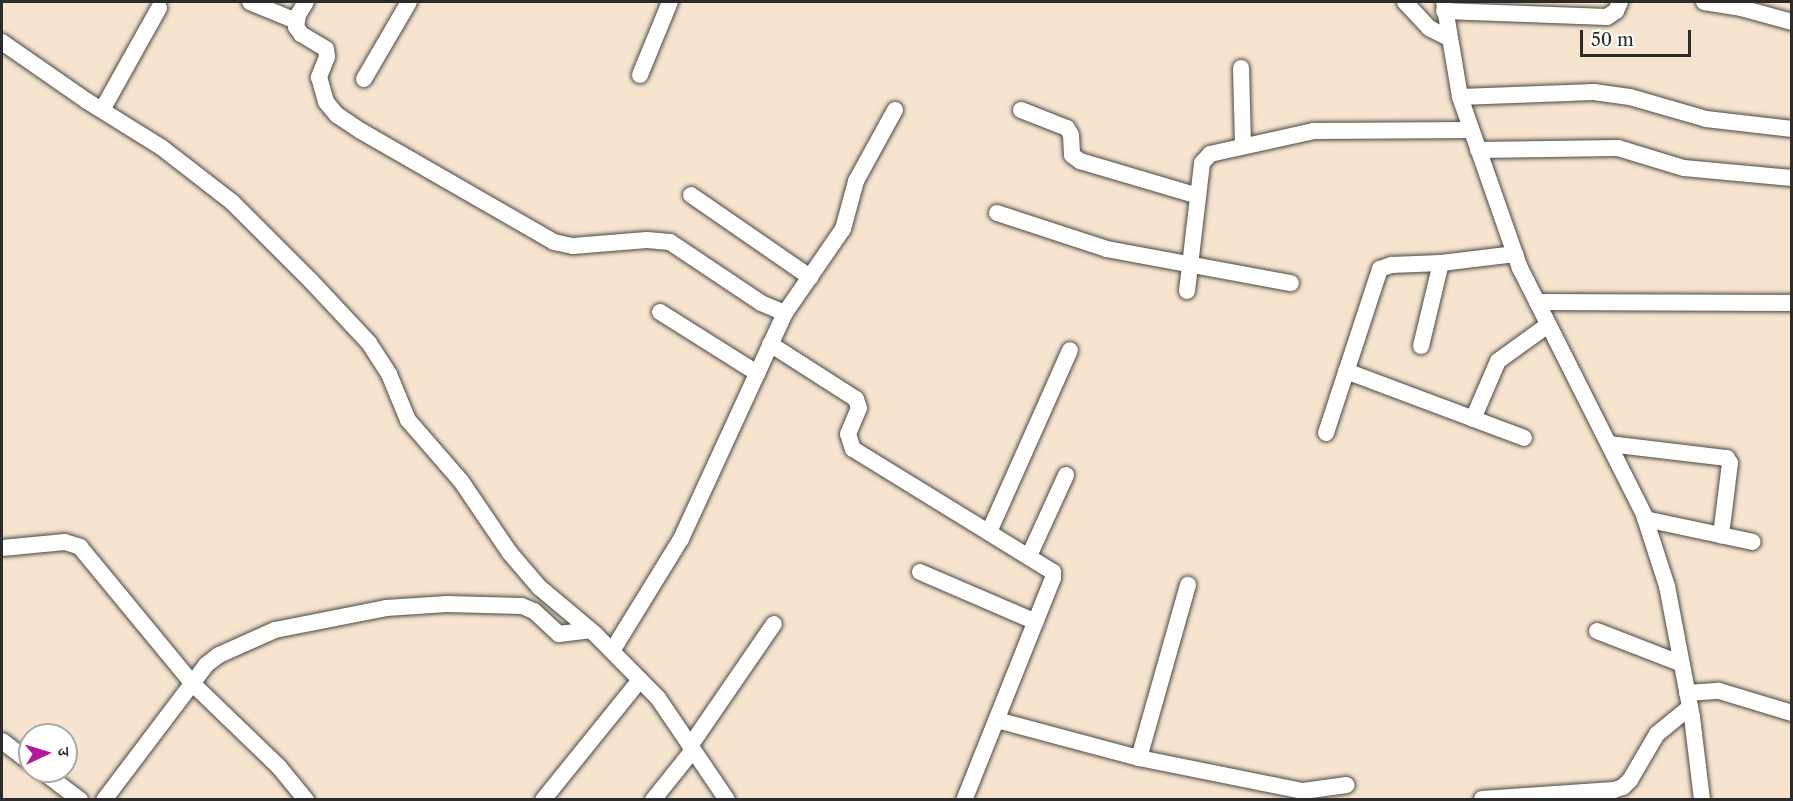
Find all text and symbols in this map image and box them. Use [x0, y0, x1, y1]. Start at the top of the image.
scale bar [1583, 18, 1694, 56]
text: 50 m [1591, 29, 1634, 51]
north arrow [18, 723, 78, 783]
text: उ [54, 747, 74, 757]

